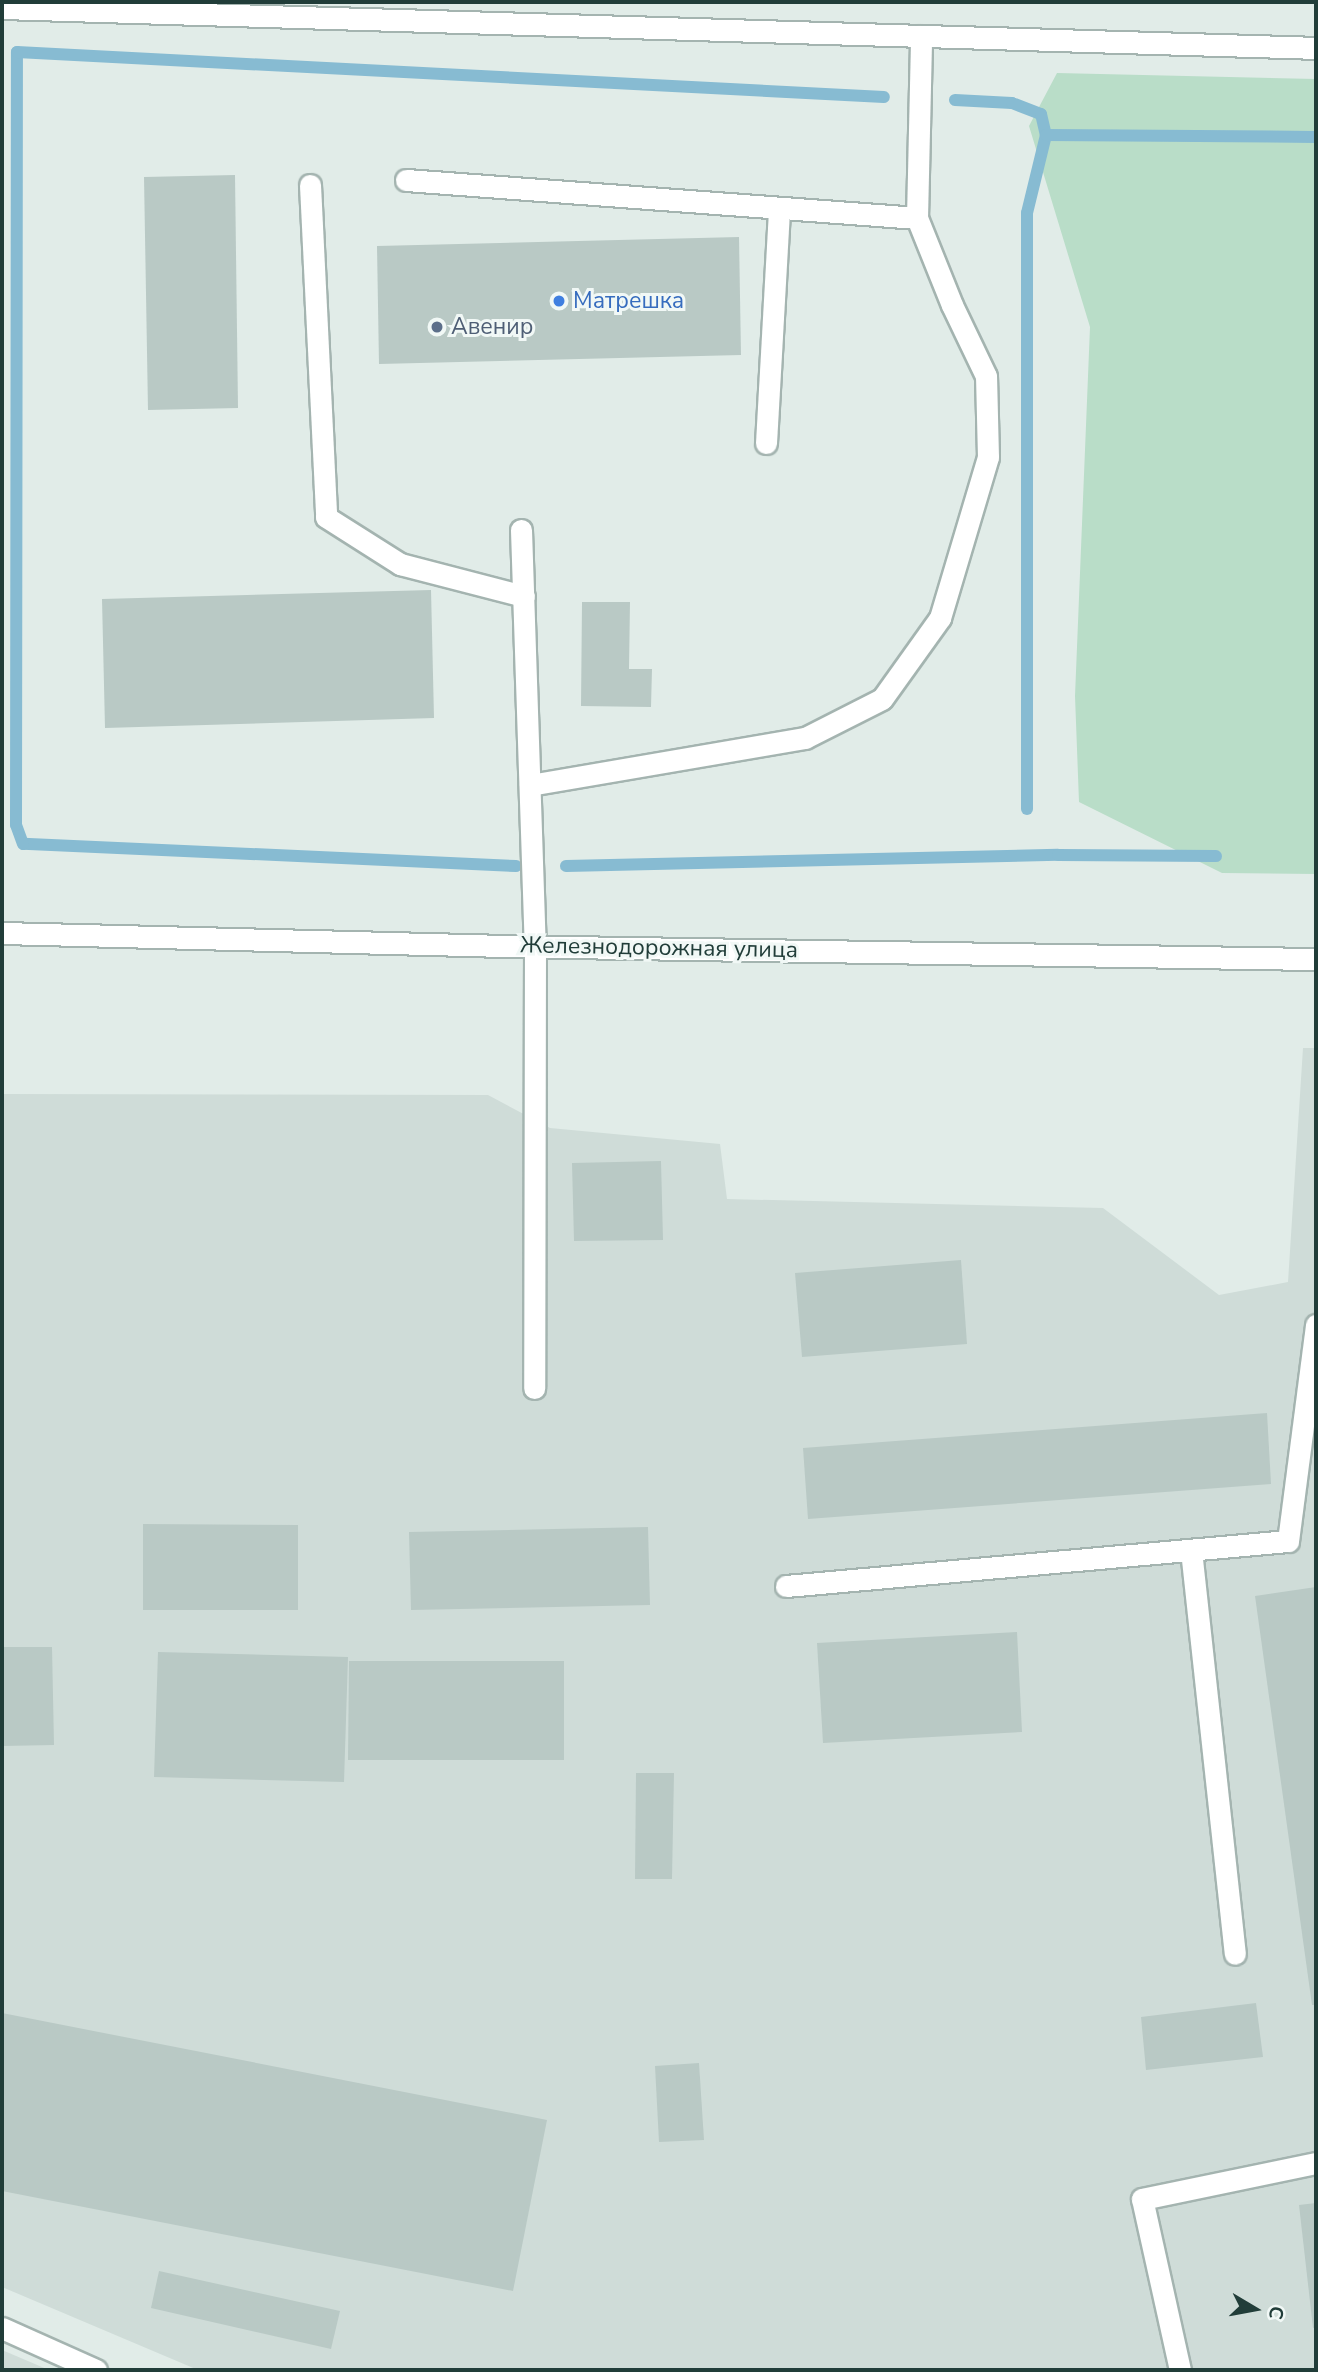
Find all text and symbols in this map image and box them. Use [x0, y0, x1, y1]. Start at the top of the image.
place label: Матрешка [573, 287, 684, 315]
marker: Матрешка [551, 293, 567, 309]
place label: Авенир [451, 313, 533, 341]
marker: Авенир [429, 319, 445, 335]
street label: Железнодорожная улица [520, 932, 798, 964]
north arrow [1220, 2274, 1290, 2344]
text: С [1262, 2304, 1290, 2321]

